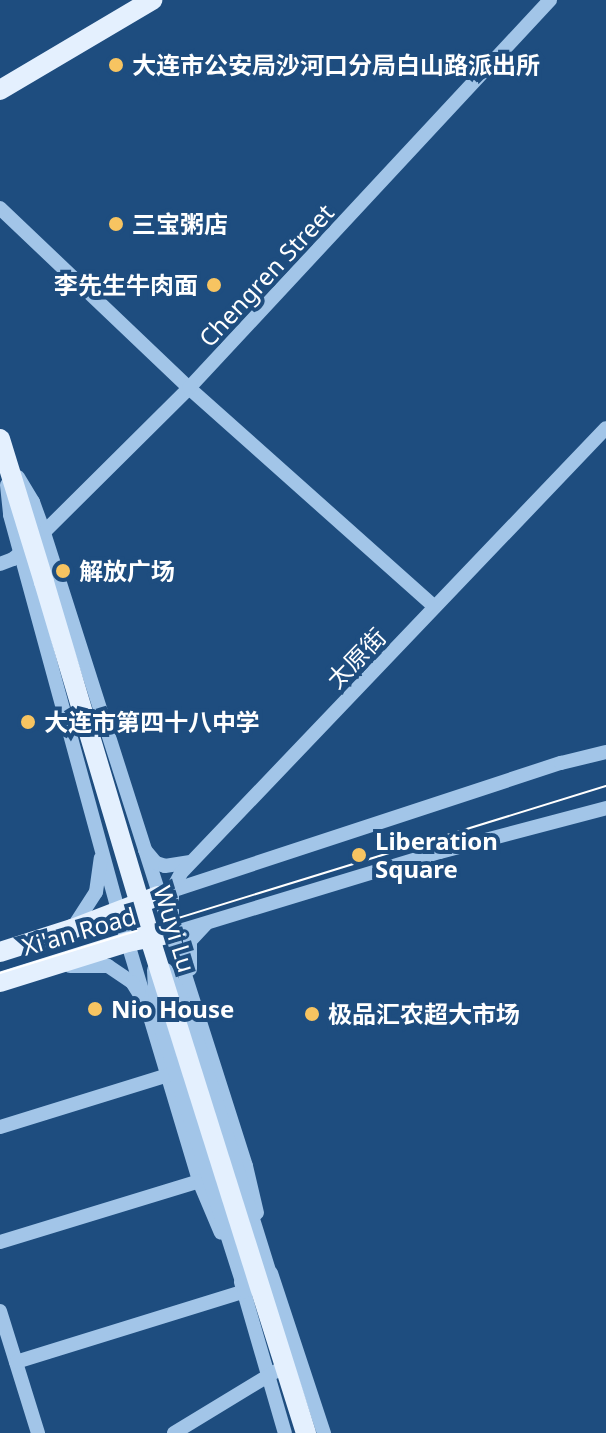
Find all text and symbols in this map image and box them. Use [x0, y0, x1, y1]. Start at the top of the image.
place label: 大连市公安局沙河口分局白山路派出所 [132, 51, 540, 79]
marker: 大连市公安局沙河口分局白山路派出所 [107, 56, 125, 74]
street label: Chengren Street [193, 198, 339, 352]
place label: 三宝粥店 [132, 210, 228, 238]
marker: 三宝粥店 [107, 215, 125, 233]
place label: 李先生牛肉面 [54, 271, 198, 299]
marker: 李先生牛肉面 [205, 276, 223, 294]
place label: 解放广场 [79, 557, 175, 585]
marker: 解放广场 [54, 562, 72, 580]
street label: 太原街 [321, 622, 391, 694]
place label: 大连市第四十八中学 [44, 708, 260, 736]
marker: 大连市第四十八中学 [19, 713, 37, 731]
place label: Liberation Square [375, 827, 498, 883]
marker: Liberation Square [350, 846, 368, 864]
street label: Wuyi Lu [148, 882, 202, 976]
street label: Xi'an Road [19, 901, 139, 961]
place label: Nio House [111, 995, 234, 1023]
marker: Nio House [86, 1000, 104, 1018]
place label: 极品汇农超大市场 [328, 1000, 520, 1028]
marker: 极品汇农超大市场 [303, 1005, 321, 1023]

